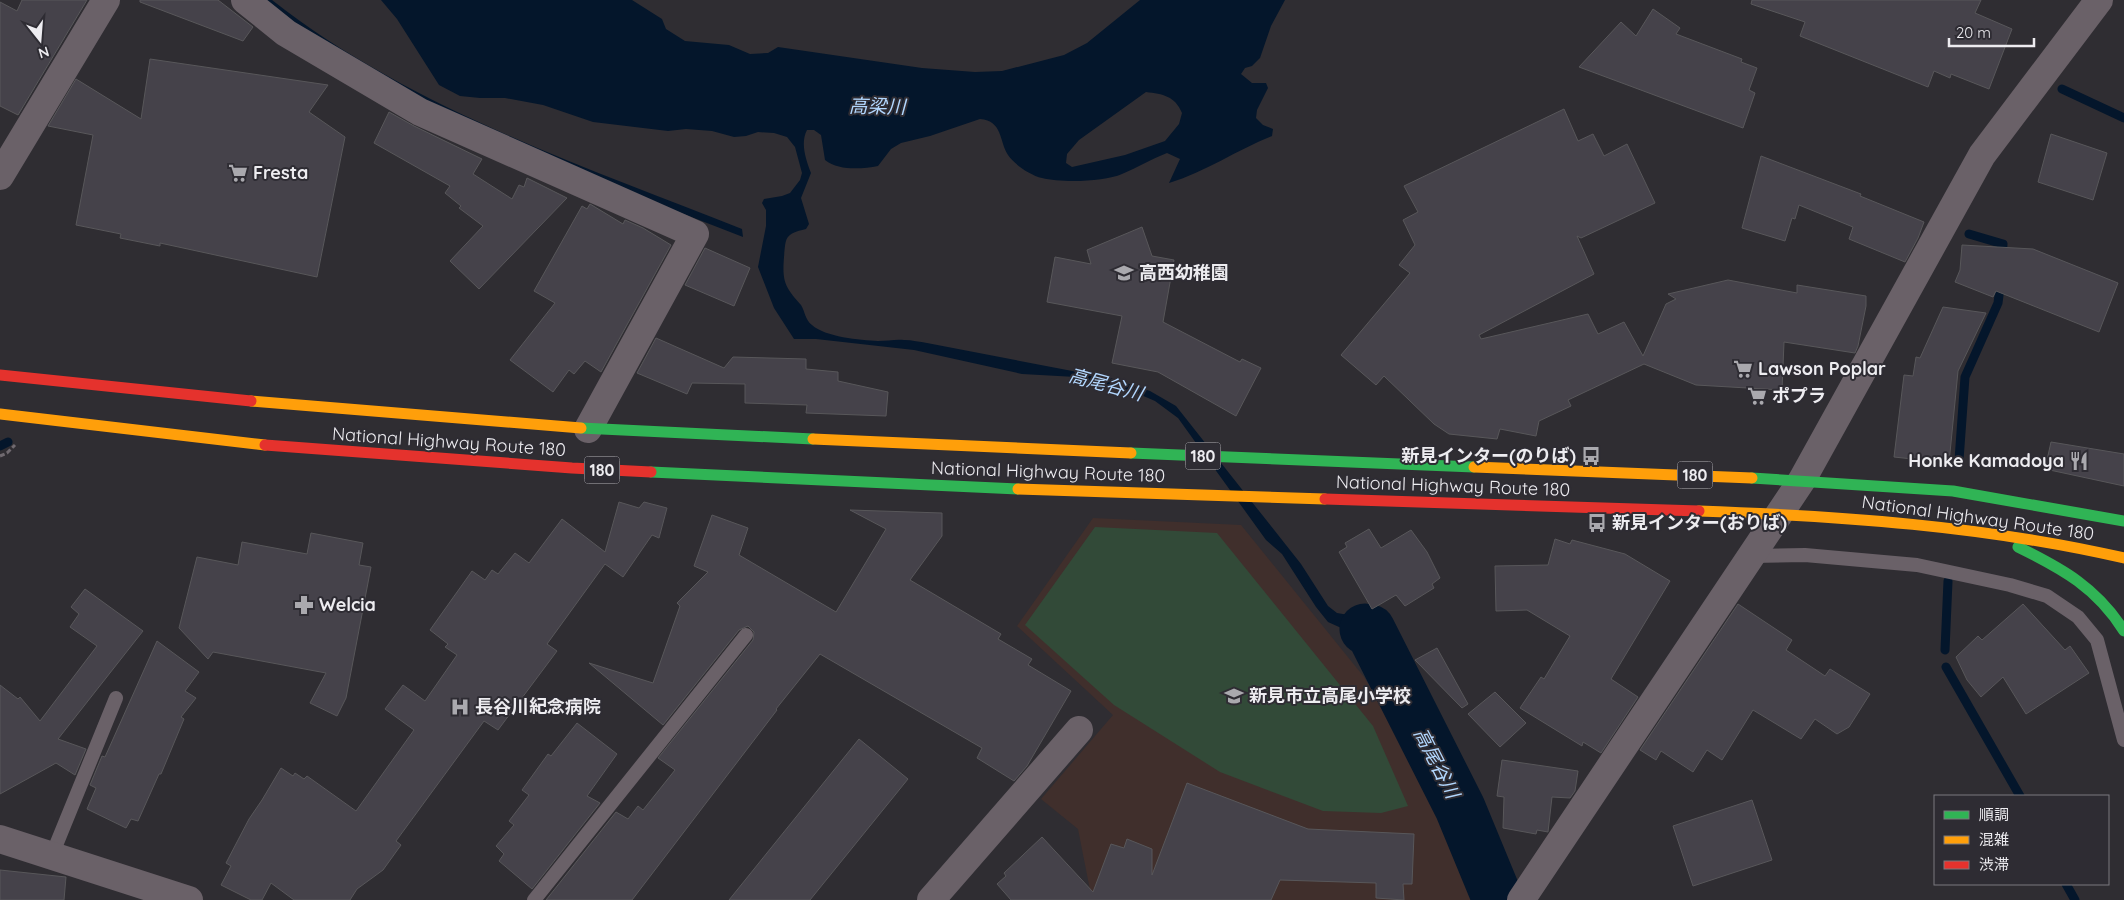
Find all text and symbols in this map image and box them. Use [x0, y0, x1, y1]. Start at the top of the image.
north arrow [15, 15, 65, 65]
scale bar [1949, 15, 2034, 47]
text: 20 m [1956, 23, 1991, 42]
text: N [36, 42, 51, 63]
water label: 高梁川 [848, 94, 908, 119]
place label: Fresta [253, 161, 308, 184]
supermarket icon: Fresta [227, 162, 249, 184]
place label: 高西幼稚園 [1139, 261, 1229, 284]
school or university icon: 高西幼稚園 [1113, 262, 1135, 284]
place label: Lawson Poplar [1758, 357, 1886, 380]
supermarket icon: Lawson Poplar [1732, 358, 1754, 380]
water label: 高尾谷川 [1066, 363, 1148, 406]
place label: ポプラ [1772, 384, 1826, 407]
supermarket icon: ポプラ [1746, 385, 1768, 407]
street label: National Highway Route 180 [331, 422, 567, 461]
road number: 180 [1186, 442, 1220, 470]
place label: 新見インター(のりば) [1401, 444, 1576, 467]
bus stop icon: 新見インター(のりば) [1580, 445, 1602, 467]
place label: Honke Kamadoya [1908, 449, 2064, 472]
restaurant icon: Honke Kamadoya [2068, 450, 2090, 472]
road number: 180 [584, 456, 620, 484]
street label: National Highway Route 180 [930, 456, 1166, 487]
road number: 180 [1678, 462, 1712, 488]
street label: National Highway Route 180 [1335, 470, 1571, 501]
street label: National Highway Route 180 [1860, 490, 2096, 545]
place label: 新見インター(おりば) [1612, 511, 1787, 534]
bus stop icon: 新見インター(おりば) [1586, 512, 1608, 534]
place label: Welcia [319, 593, 376, 616]
pharmacy icon: Welcia [293, 594, 315, 616]
place label: 新見市立高尾小学校 [1249, 684, 1411, 707]
school or university icon: 新見市立高尾小学校 [1223, 685, 1245, 707]
place label: 長谷川紀念病院 [475, 695, 601, 718]
hospital icon: 長谷川紀念病院 [449, 696, 471, 718]
water label: 高尾谷川 [1409, 724, 1466, 804]
legend [1934, 795, 2109, 885]
text: 順調 [1979, 805, 2009, 824]
text: 混雑 [1979, 830, 2009, 849]
text: 渋滞 [1979, 855, 2009, 874]

